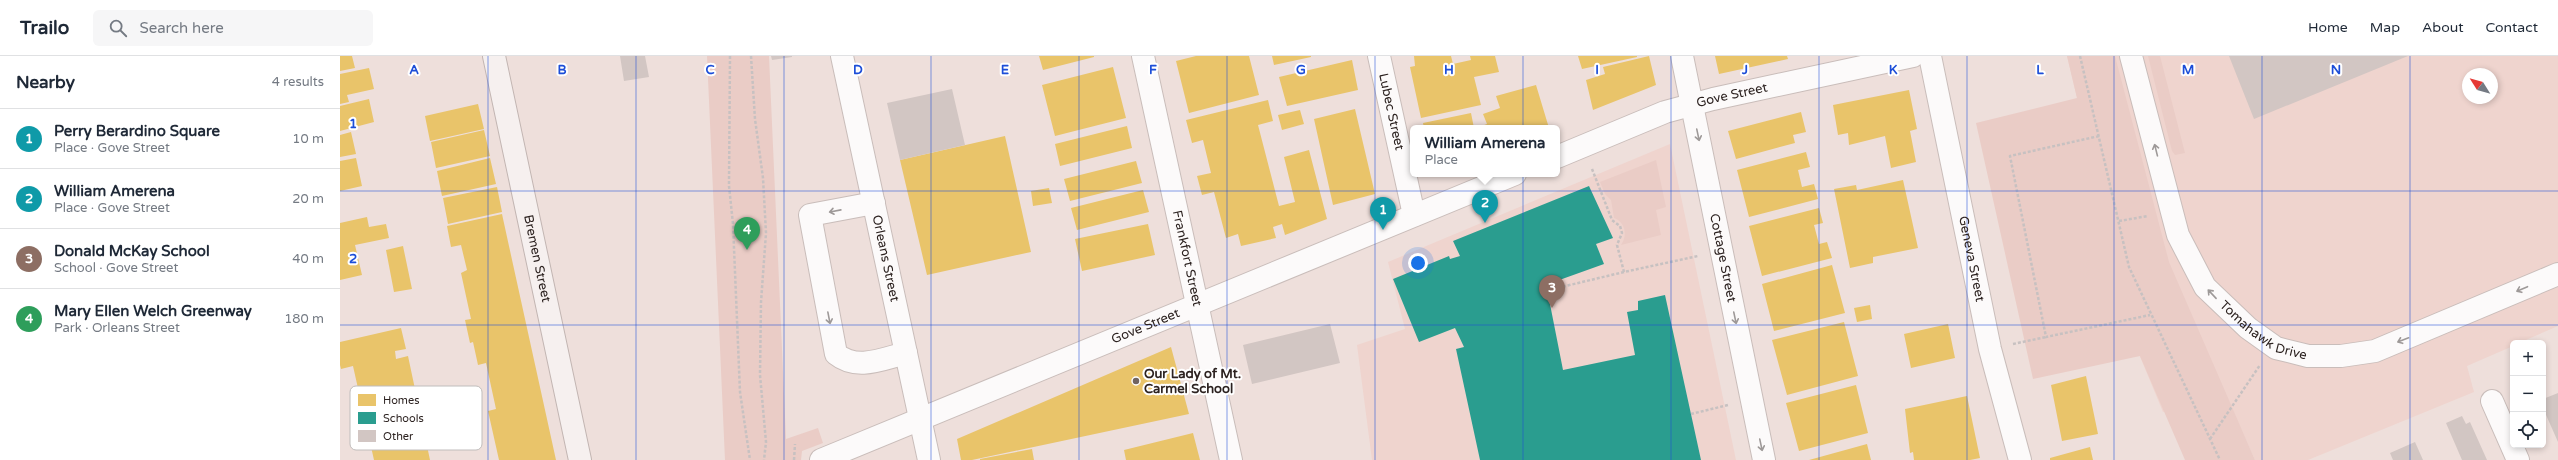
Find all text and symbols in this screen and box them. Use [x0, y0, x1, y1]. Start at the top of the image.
search box [93, 10, 373, 46]
text: Trailo [20, 17, 69, 39]
icon: search [107, 17, 129, 39]
text: Search here [139, 19, 224, 37]
text: Home [2308, 19, 2348, 36]
text: Map [2370, 19, 2400, 36]
text: About [2422, 19, 2464, 36]
text: Contact [2486, 19, 2538, 36]
text: A [409, 62, 419, 78]
text: B [557, 62, 567, 78]
text: C [705, 62, 715, 78]
text: D [853, 62, 863, 78]
text: E [1001, 62, 1009, 78]
text: F [1149, 62, 1157, 78]
text: G [1296, 62, 1306, 78]
text: H [1444, 62, 1454, 78]
text: I [1595, 62, 1599, 78]
text: J [1741, 62, 1748, 78]
text: K [1889, 62, 1898, 78]
text: L [2036, 62, 2044, 78]
text: M [2182, 62, 2194, 78]
text: N [2331, 62, 2341, 78]
north arrow [2462, 68, 2498, 104]
text: Nearby [16, 72, 75, 93]
street label: Lubec Street [1375, 72, 1408, 152]
text: 4 results [272, 74, 324, 90]
street label: Gove Street [1695, 80, 1769, 111]
text: 1 [349, 116, 357, 132]
text: Perry Berardino Square [54, 122, 220, 140]
popup [1410, 125, 1560, 177]
one-way arrow [1695, 128, 1703, 141]
text: 1 [25, 131, 33, 147]
text: 10 m [292, 131, 324, 147]
text: William Amerena [1425, 134, 1546, 152]
text: Place · Gove Street [54, 140, 170, 156]
one-way arrow [2152, 144, 2160, 157]
text: Place [1425, 152, 1458, 168]
text: William Amerena [54, 182, 175, 200]
pin: 2 [1472, 190, 1498, 223]
text: 2 [25, 191, 33, 207]
text: 20 m [292, 191, 324, 207]
pin: 1 [1370, 197, 1396, 230]
text: Place · Gove Street [54, 200, 170, 216]
one-way arrow [829, 207, 842, 215]
street label: Frankfort Street [1169, 209, 1205, 308]
street label: Cottage Street [1706, 212, 1740, 304]
street label: Bremen Street [520, 213, 554, 304]
street label: Orleans Street [868, 214, 903, 303]
street label: Geneva Street [1955, 215, 1988, 303]
pin: 4 [734, 217, 760, 250]
text: Donald McKay School [54, 242, 210, 260]
text: 3 [25, 251, 33, 267]
text: 40 m [292, 251, 324, 267]
text: 2 [349, 251, 357, 267]
your location [1408, 253, 1428, 273]
text: School · Gove Street [54, 260, 178, 276]
pin: 3 [1539, 275, 1565, 308]
one-way arrow [2517, 286, 2529, 293]
one-way arrow [2207, 289, 2217, 299]
street label: Tomahawk Drive [2216, 297, 2309, 363]
text: Mary Ellen Welch Greenway [54, 302, 252, 320]
street label: Gove Street [1109, 305, 1182, 347]
text: 4 [25, 311, 33, 327]
text: 180 m [284, 311, 324, 327]
one-way arrow [826, 311, 834, 324]
one-way arrow [1732, 311, 1740, 324]
text: Park · Orleans Street [54, 320, 180, 336]
one-way arrow [2397, 337, 2409, 345]
map controls [2510, 340, 2546, 448]
button: + [2510, 340, 2546, 376]
place label: Our Lady of Mt. Carmel School [1144, 366, 1241, 397]
marker: Our Lady of Mt. Carmel School [1131, 376, 1141, 386]
button: − [2510, 376, 2546, 412]
legend [350, 386, 482, 450]
text: Homes [383, 394, 419, 407]
text: Schools [383, 412, 424, 425]
button: locate [2510, 412, 2546, 448]
text: Other [383, 430, 414, 443]
one-way arrow [1758, 438, 1766, 451]

